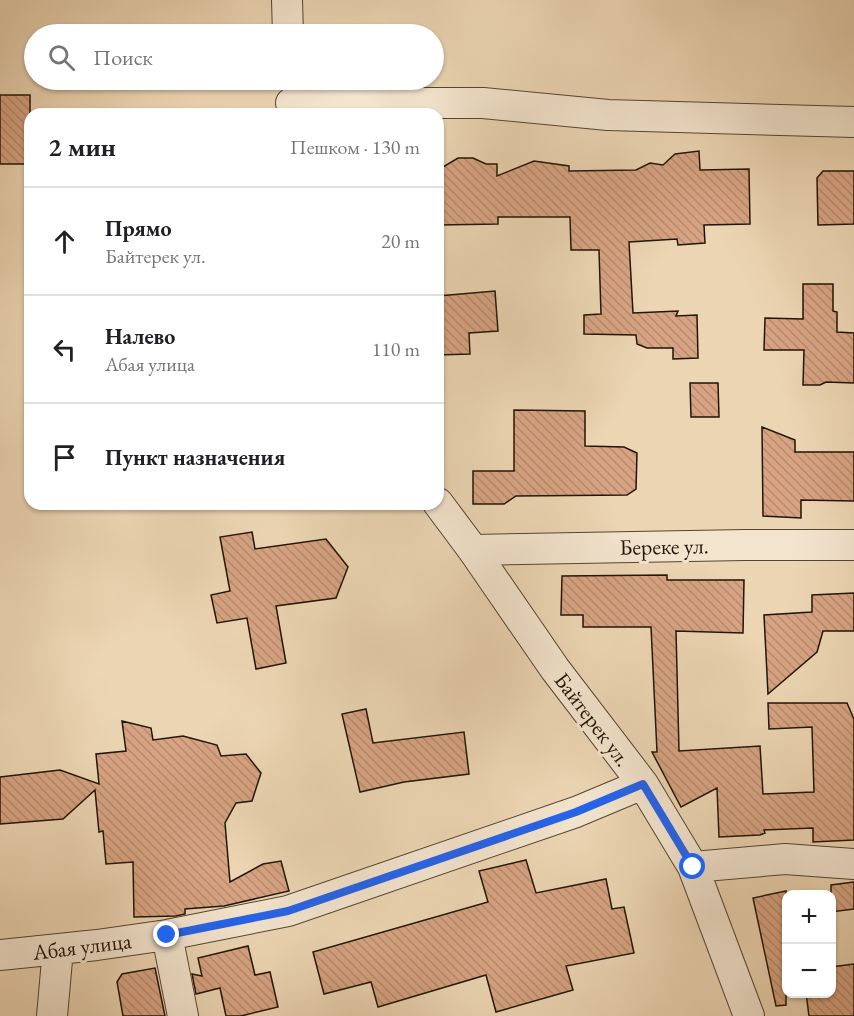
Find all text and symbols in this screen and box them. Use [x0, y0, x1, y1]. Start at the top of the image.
search box [24, 24, 444, 90]
icon: search [45, 41, 78, 74]
text: Поиск [93, 43, 153, 72]
text: 2 мин [48, 130, 116, 164]
text: Пешком · 130 m [290, 134, 420, 160]
text: Прямо [105, 214, 172, 243]
icon: ahead [48, 225, 81, 258]
text: 20 m [381, 228, 420, 254]
text: Байтерек ул. [105, 243, 206, 269]
text: Налево [105, 322, 175, 351]
icon: left [48, 333, 81, 366]
text: 110 m [372, 336, 420, 362]
text: Абая улица [105, 351, 195, 377]
icon: arrive [48, 441, 81, 474]
text: Пункт назначения [105, 443, 285, 472]
street label: Береке ул. [619, 531, 709, 562]
street label: Байтерек ул. [548, 666, 637, 772]
route start [679, 853, 705, 879]
map controls [782, 890, 836, 998]
button: + [782, 890, 836, 944]
route end [153, 921, 179, 947]
street label: Абая улица [30, 926, 133, 967]
button: − [782, 944, 836, 998]

